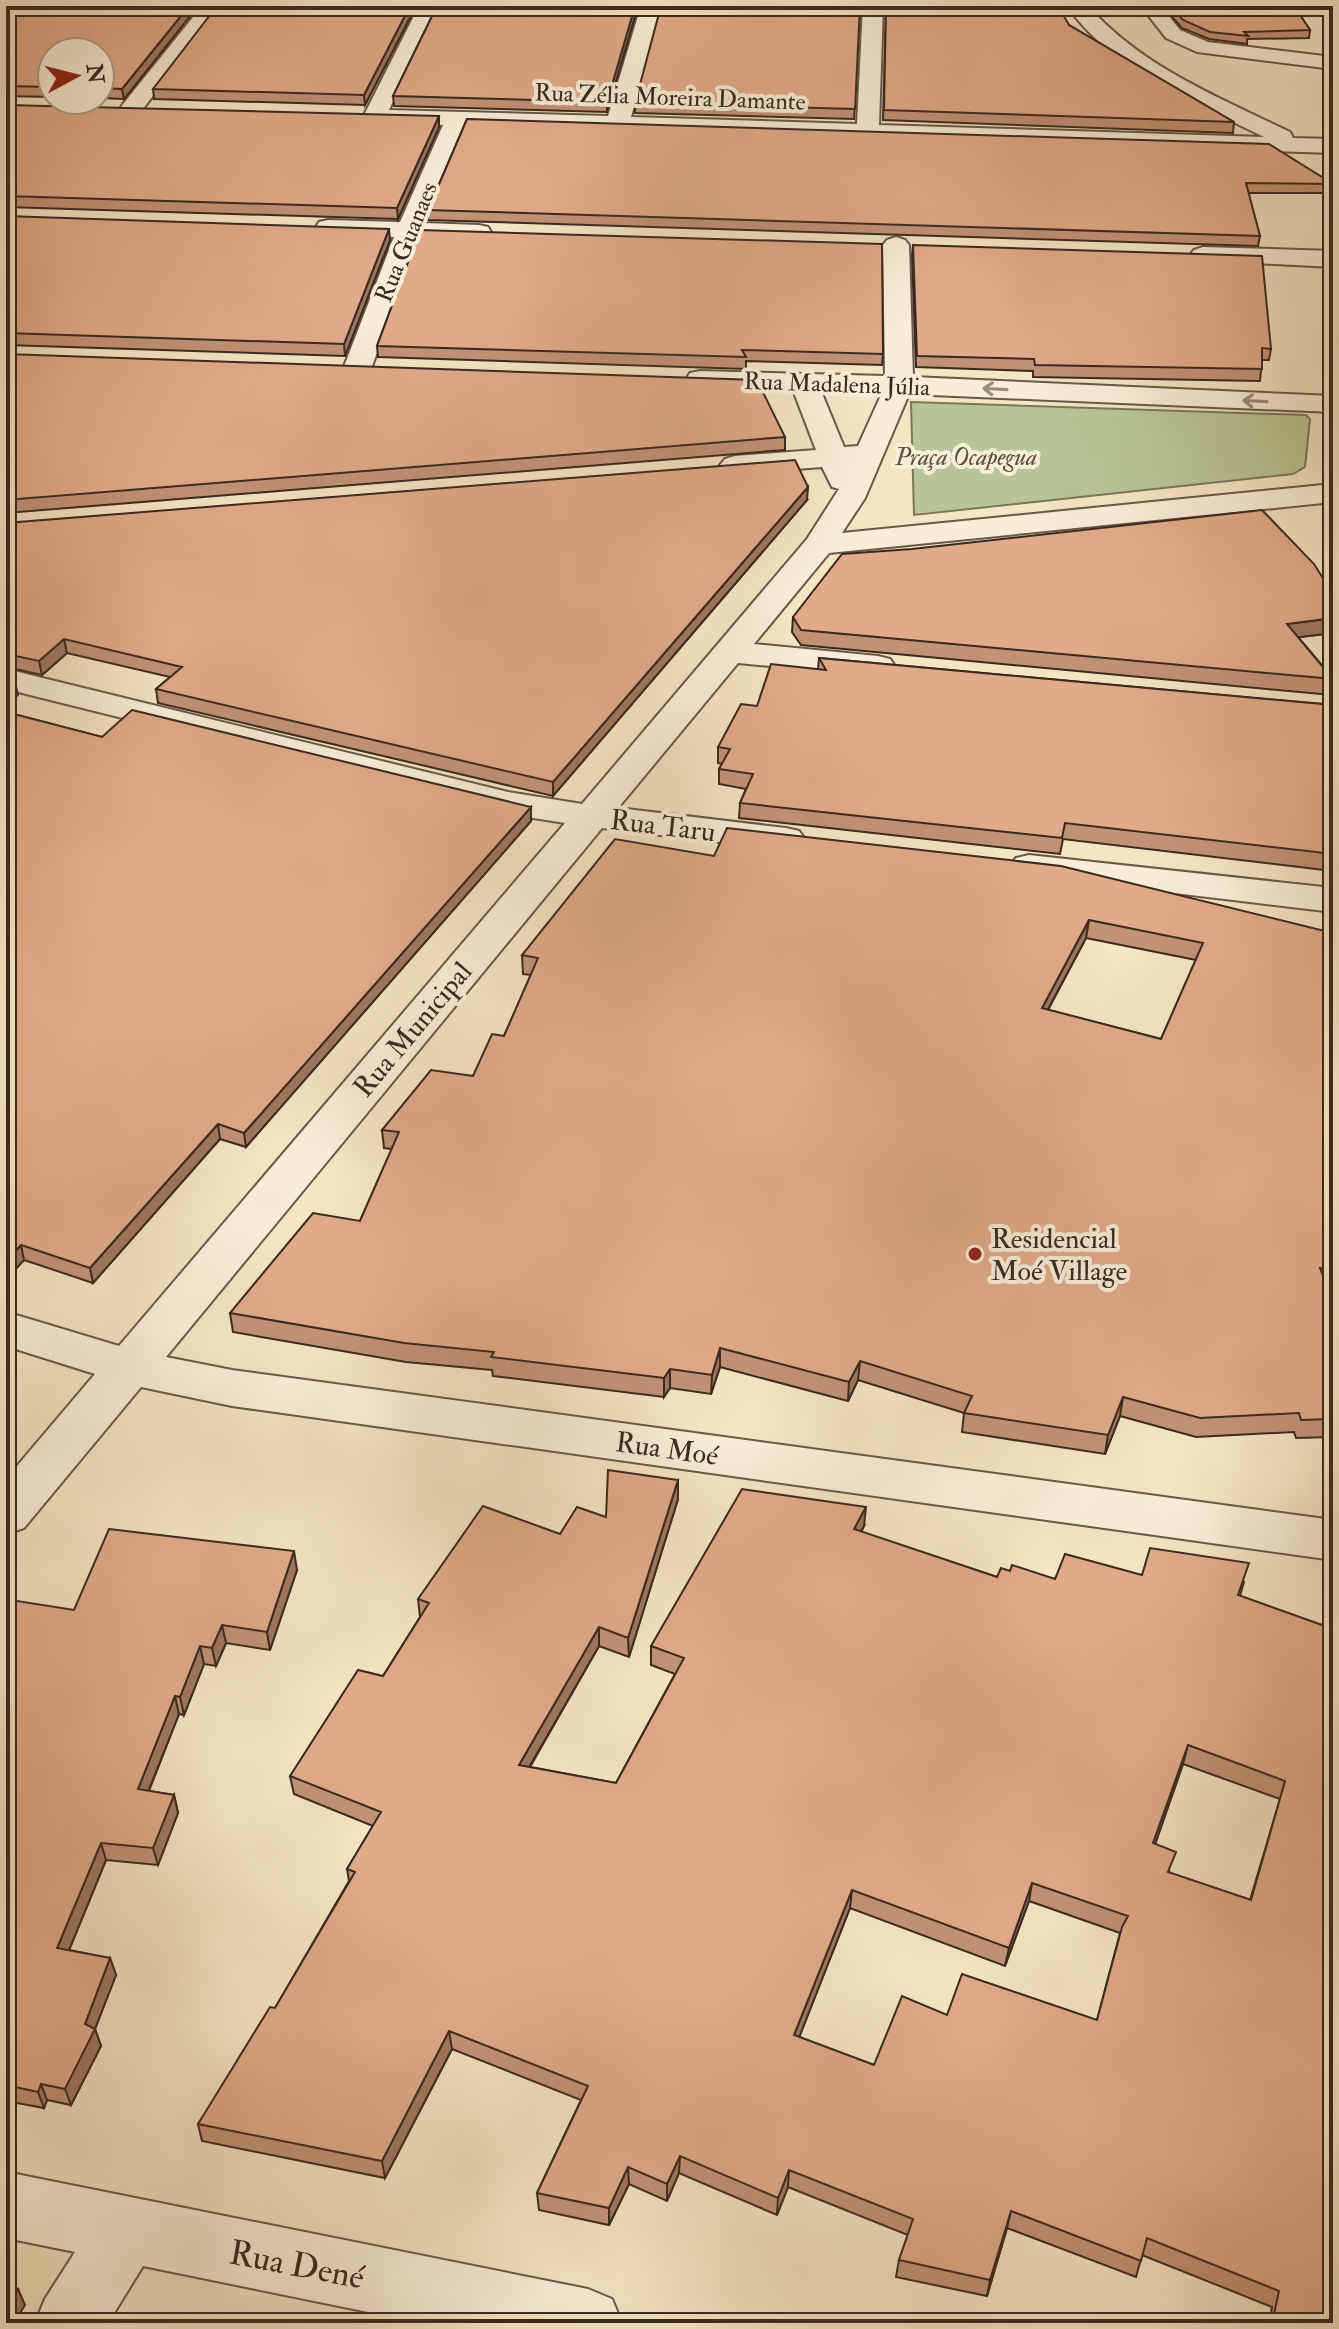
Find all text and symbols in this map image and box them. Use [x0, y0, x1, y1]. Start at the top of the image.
north arrow [36, 36, 116, 116]
text: N [80, 61, 110, 85]
street label: Rua Zélia Moreira Damante [534, 77, 806, 118]
street label: Rua Guanaes [368, 177, 445, 307]
street label: Rua Madalena Júlia [743, 366, 932, 403]
one-way arrow [982, 381, 1009, 396]
one-way arrow [1242, 393, 1269, 408]
park label: Praça Ocapegua [894, 442, 1037, 473]
street label: Rua Taru [608, 803, 717, 850]
street label: Rua Municipal [346, 955, 480, 1105]
place label: Residencial Moé Village [991, 1222, 1127, 1289]
marker: Residencial Moé Village [966, 1245, 984, 1263]
street label: Rua Moé [613, 1425, 721, 1474]
street label: Rua Dené [226, 2231, 369, 2300]

